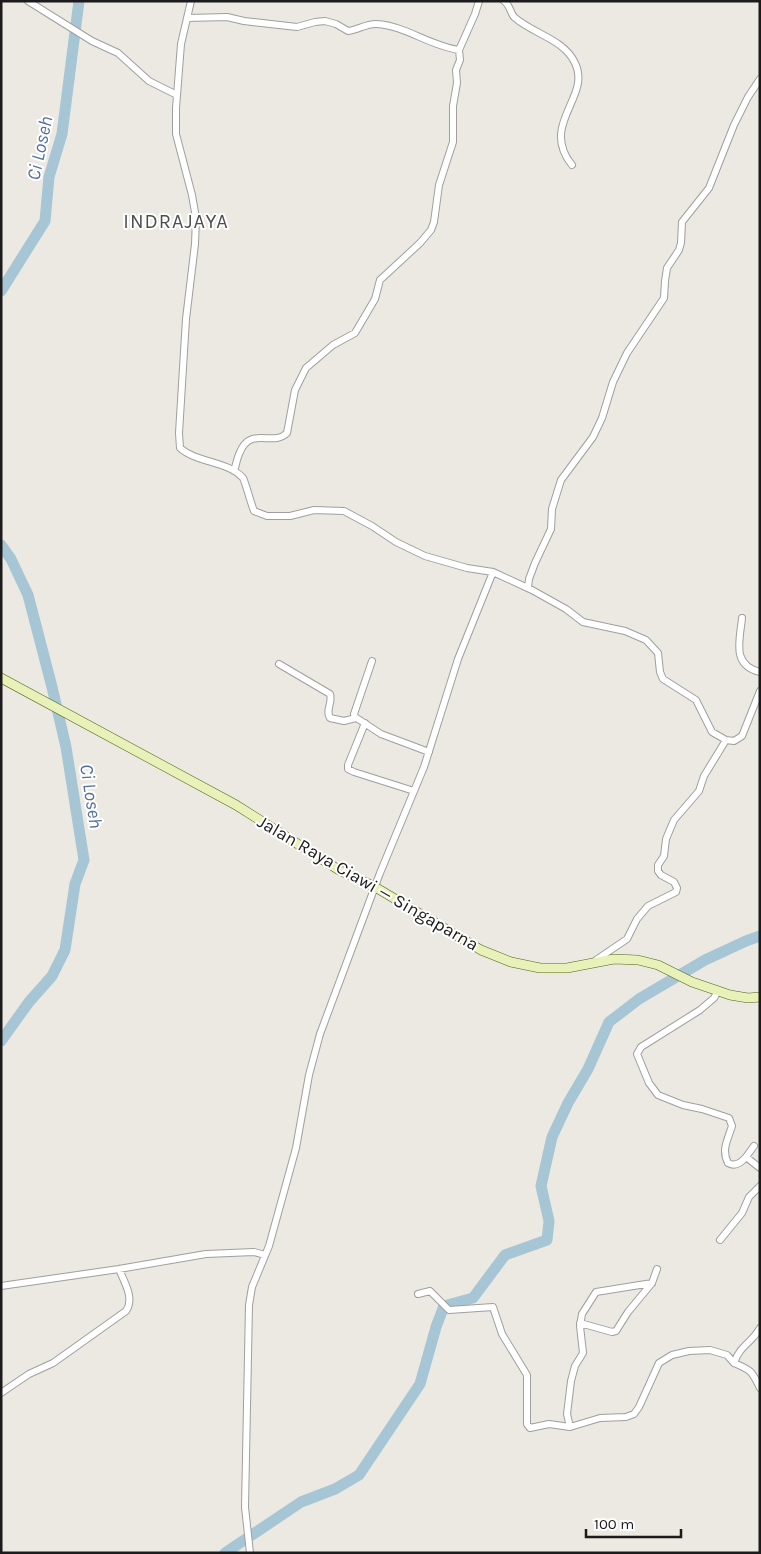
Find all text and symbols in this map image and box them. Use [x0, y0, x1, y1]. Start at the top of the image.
water label: Ci Loseh [22, 114, 58, 182]
district label: INDRAJAYA [123, 210, 229, 233]
water label: Ci Loseh [75, 762, 107, 830]
street label: Jalan Raya Ciawi — Singaparna [253, 810, 483, 956]
scale bar [586, 1506, 681, 1538]
text: 100 m [594, 1515, 634, 1533]

